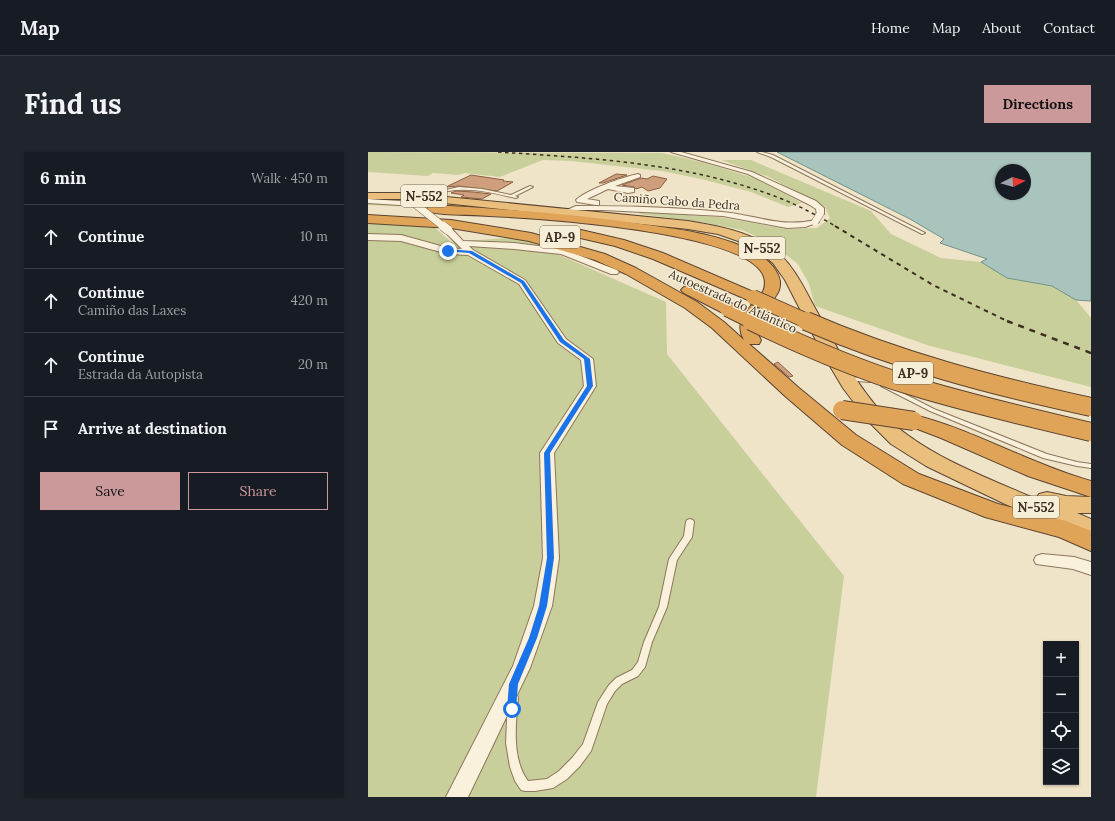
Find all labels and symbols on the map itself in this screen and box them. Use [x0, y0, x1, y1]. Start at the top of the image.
north arrow [995, 164, 1031, 200]
road number: N-552 [401, 185, 447, 207]
street label: Camiño Cabo da Pedra [613, 189, 741, 213]
road number: AP-9 [540, 226, 580, 248]
road number: N-552 [739, 237, 785, 259]
route end [439, 242, 457, 260]
street label: Autoestrada do Atlántico [666, 266, 799, 336]
road number: AP-9 [893, 362, 933, 384]
road number: N-552 [1013, 496, 1059, 518]
route start [503, 700, 521, 718]

